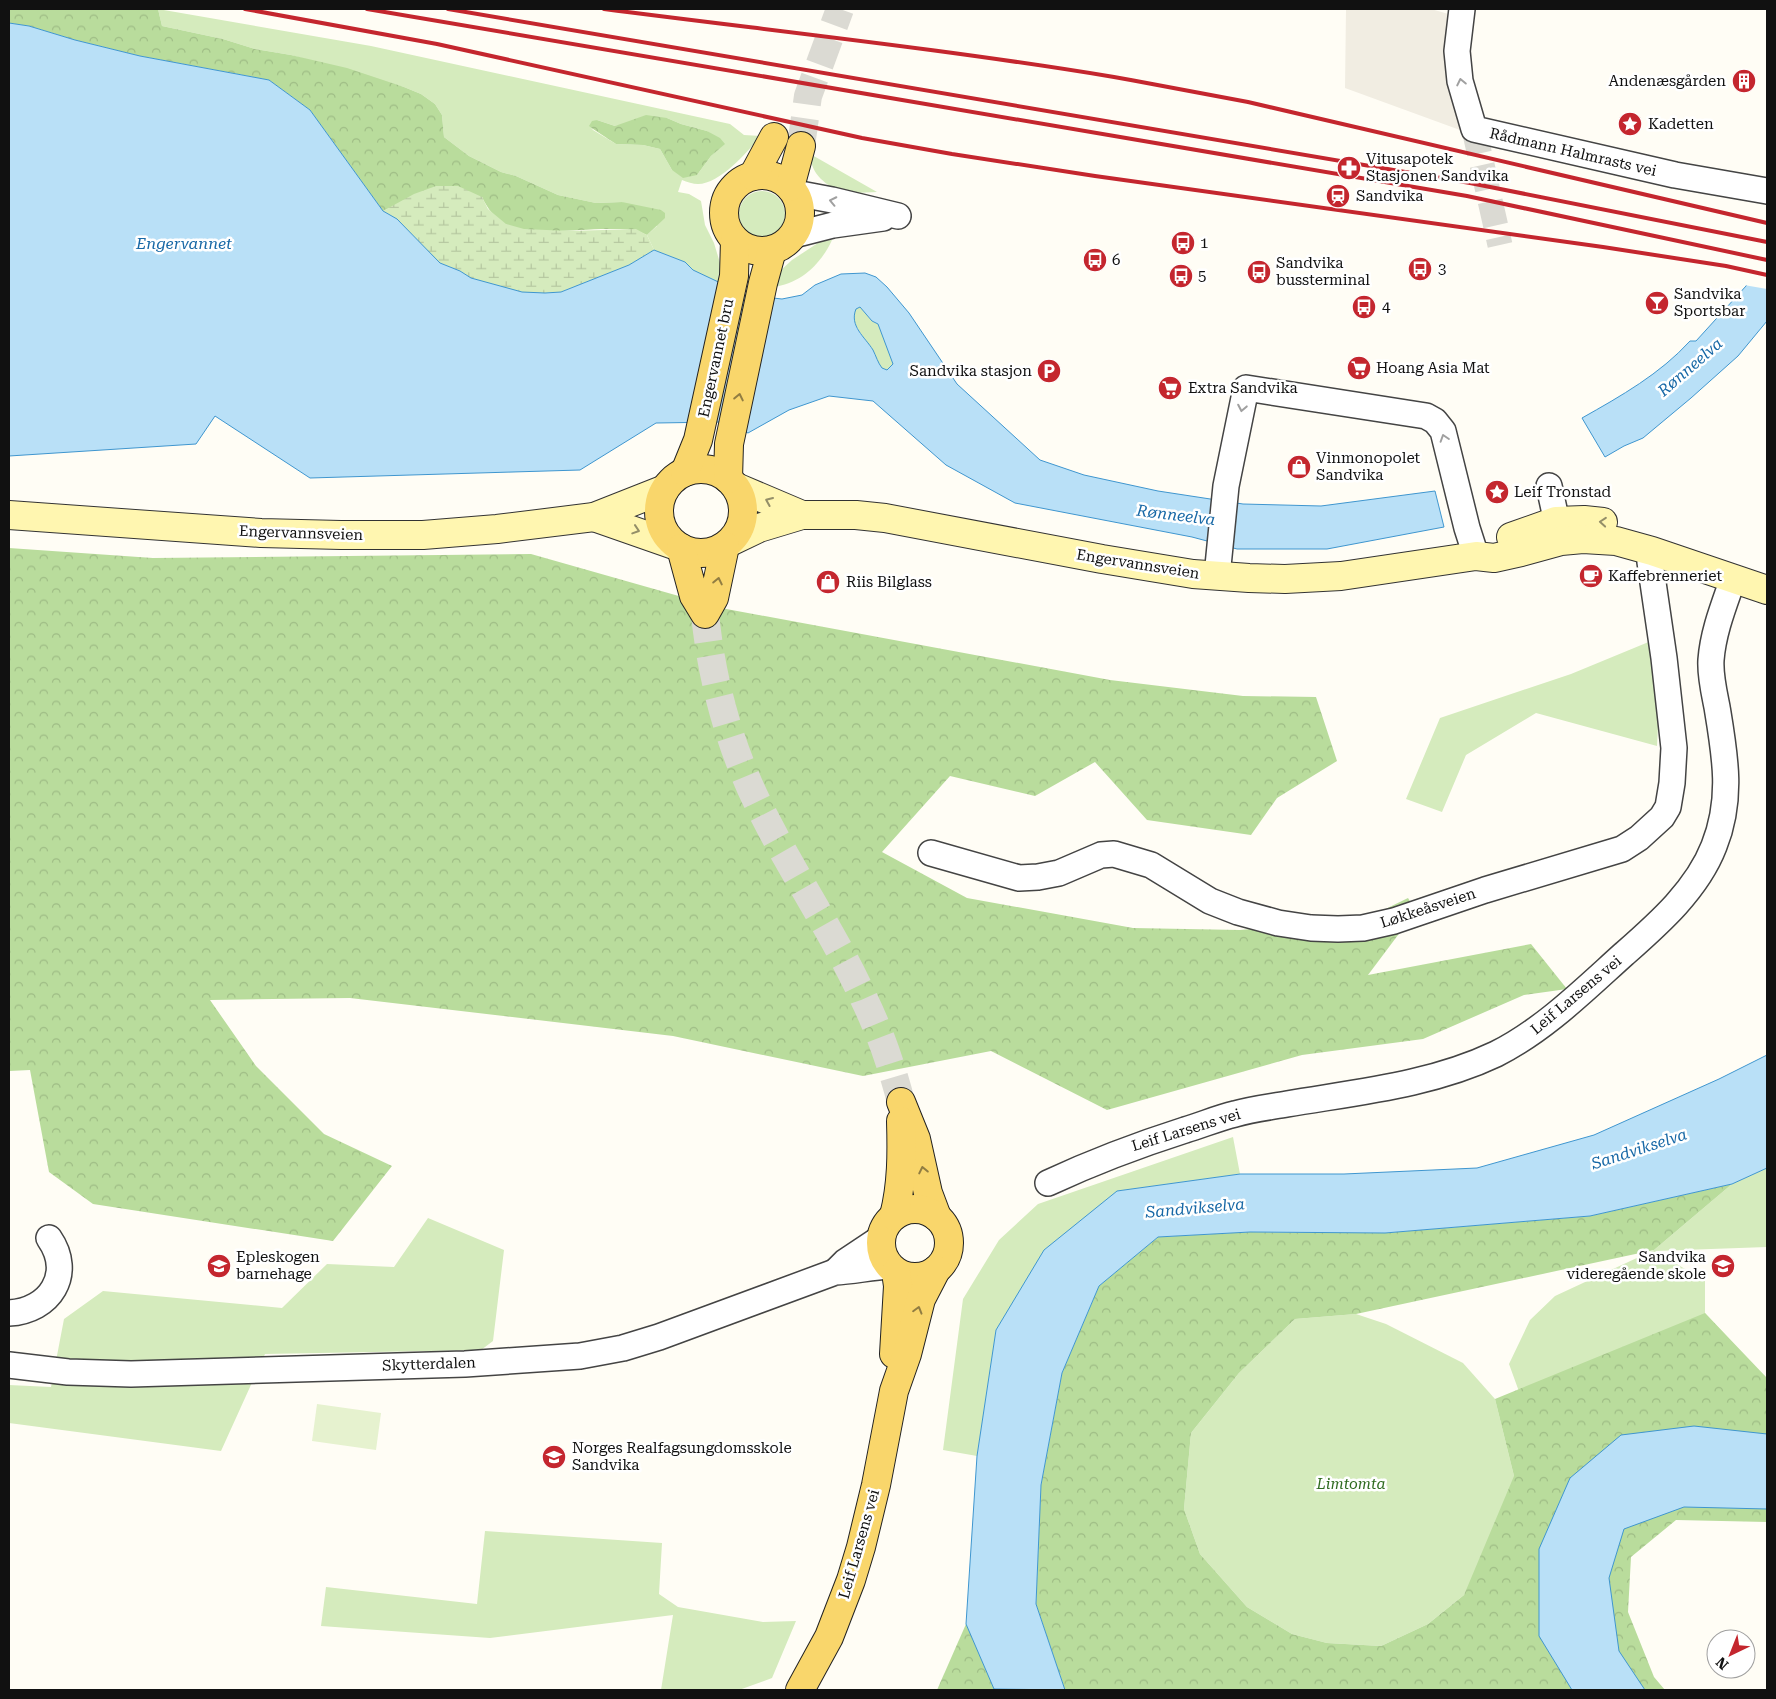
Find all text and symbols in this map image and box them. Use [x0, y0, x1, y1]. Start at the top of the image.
building icon: Andenæsgården [1731, 68, 1757, 94]
place label: Andenæsgården [1609, 72, 1726, 90]
one-way arrow [1457, 78, 1467, 87]
place icon: Kadetten [1617, 111, 1643, 137]
place label: Kadetten [1648, 115, 1714, 133]
street label: Rådmann Halmrasts vei [1488, 124, 1658, 180]
place label: Vitusapotek Stasjonen Sandvika [1366, 150, 1509, 185]
pharmacy icon: Vitusapotek Stasjonen Sandvika [1336, 155, 1362, 181]
station icon: Sandvika [1325, 183, 1351, 209]
place label: Sandvika [1356, 187, 1423, 205]
one-way arrow [829, 196, 838, 207]
bus stop icon: 1 [1170, 230, 1196, 256]
water label: Engervannet [135, 234, 232, 253]
place label: 1 [1200, 234, 1208, 252]
bus stop icon: 6 [1082, 247, 1108, 273]
place label: 6 [1112, 251, 1120, 269]
place label: Sandvika bussterminal [1276, 254, 1370, 289]
bus stop icon: 3 [1407, 256, 1433, 282]
bus stop icon: Sandvika bussterminal [1246, 259, 1272, 285]
place label: 3 [1438, 260, 1446, 278]
bus stop icon: 5 [1168, 263, 1194, 289]
place label: 5 [1198, 267, 1206, 285]
place label: Sandvika Sportsbar [1674, 285, 1745, 320]
bar icon: Sandvika Sportsbar [1644, 290, 1670, 316]
bus stop icon: 4 [1351, 294, 1377, 320]
street label: Engervannet bru [695, 296, 737, 419]
place label: 4 [1382, 298, 1391, 316]
water label: Rønneelva [1653, 334, 1726, 401]
supermarket icon: Hoang Asia Mat [1346, 355, 1372, 381]
parking icon: Sandvika stasjon [1036, 358, 1062, 384]
place label: Hoang Asia Mat [1376, 359, 1490, 377]
place label: Sandvika stasjon [910, 362, 1032, 380]
supermarket icon: Extra Sandvika [1157, 375, 1183, 401]
place label: Extra Sandvika [1188, 379, 1298, 397]
one-way arrow [734, 392, 744, 401]
one-way arrow [1237, 403, 1248, 412]
one-way arrow [1440, 434, 1450, 442]
place label: Vinmonopolet Sandvika [1316, 449, 1421, 484]
shop icon: Vinmonopolet Sandvika [1286, 454, 1312, 480]
place icon: Leif Tronstad [1484, 479, 1510, 505]
place label: Leif Tronstad [1514, 483, 1611, 501]
one-way arrow [765, 496, 774, 507]
water label: Rønneelva [1134, 501, 1217, 529]
one-way arrow [1599, 517, 1607, 528]
street label: Engervannsveien [239, 522, 364, 544]
one-way arrow [631, 525, 639, 535]
street label: Engervannsveien [1075, 545, 1201, 583]
cafe icon: Kaffebrenneriet [1578, 563, 1604, 589]
place label: Kaffebrenneriet [1608, 567, 1722, 585]
shop icon: Riis Bilglass [815, 569, 841, 595]
place label: Riis Bilglass [846, 573, 932, 591]
one-way arrow [712, 576, 723, 585]
street label: Løkkeåsveien [1378, 884, 1478, 932]
street label: Leif Larsens vei [1527, 952, 1625, 1038]
street label: Leif Larsens vei [1129, 1105, 1243, 1155]
water label: Sandvikselva [1588, 1124, 1690, 1174]
one-way arrow [918, 1166, 929, 1175]
water label: Sandvikselva [1144, 1194, 1246, 1222]
place label: Epleskogen barnehage [236, 1248, 320, 1283]
place label: Sandvika videregående skole [1566, 1248, 1706, 1283]
school or university icon: Epleskogen barnehage [206, 1253, 232, 1279]
school or university icon: Sandvika videregående skole [1710, 1253, 1736, 1279]
one-way arrow [912, 1306, 923, 1315]
street label: Skytterdalen [382, 1353, 476, 1375]
place label: Norges Realfagsungdomsskole Sandvika [572, 1439, 792, 1474]
school or university icon: Norges Realfagsungdomsskole Sandvika [541, 1444, 567, 1470]
park label: Limtomta [1315, 1475, 1386, 1493]
street label: Leif Larsens vei [835, 1487, 883, 1601]
north arrow [1706, 1629, 1756, 1679]
text: N [1713, 1654, 1732, 1673]

